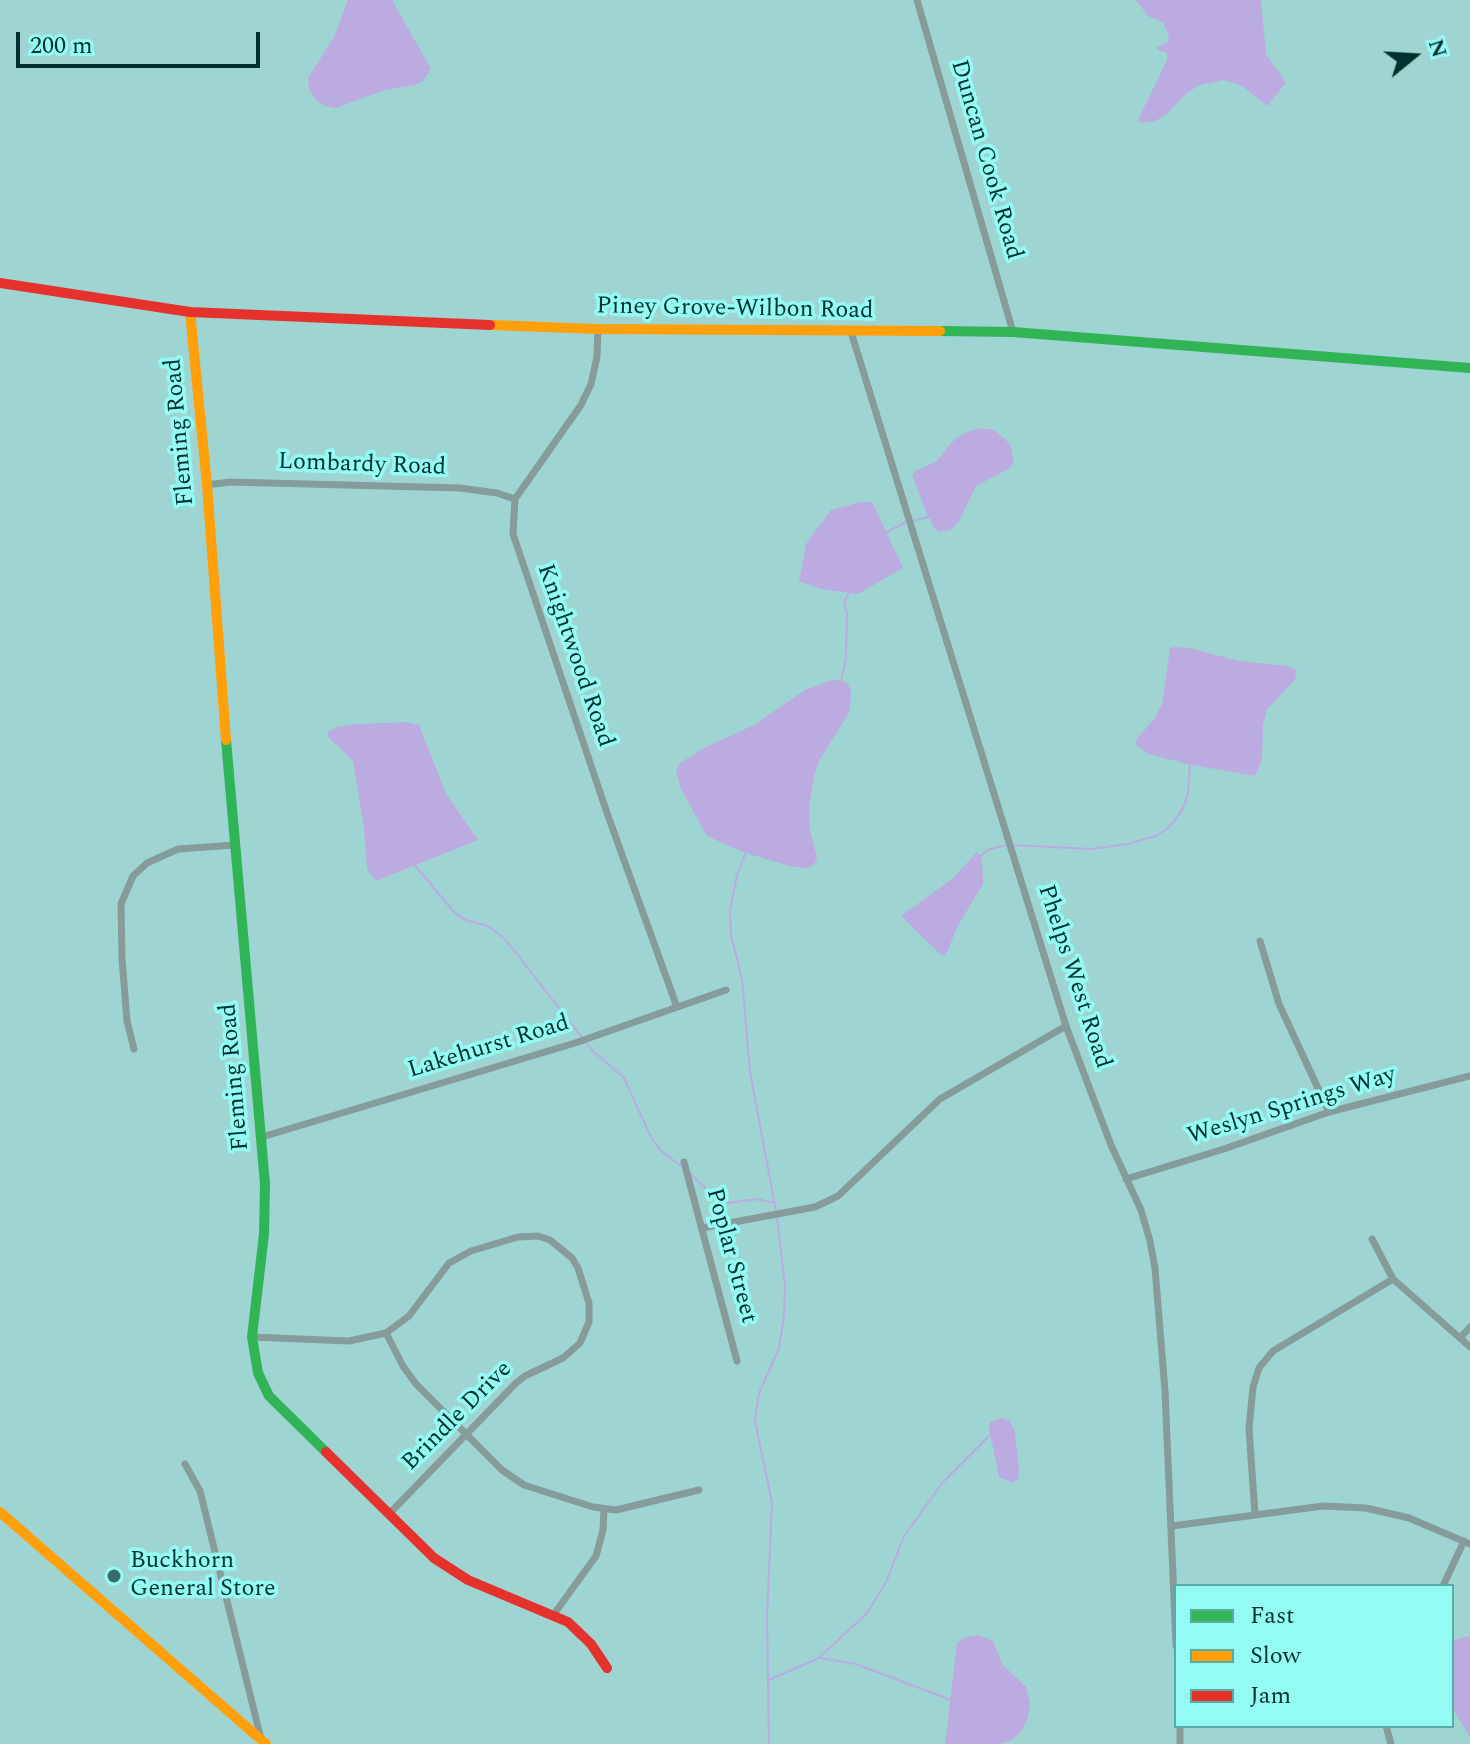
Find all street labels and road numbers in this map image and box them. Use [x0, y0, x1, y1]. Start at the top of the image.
street label: Duncan Cook Road [943, 57, 1027, 263]
street label: Piney Grove-Wilbon Road [596, 293, 874, 327]
street label: Fleming Road [160, 357, 202, 507]
street label: Lombardy Road [277, 449, 447, 483]
street label: Knightwood Road [529, 561, 619, 751]
street label: Phelps West Road [1030, 882, 1116, 1072]
street label: Fleming Road [215, 1002, 257, 1152]
street label: Lakehurst Road [405, 1010, 573, 1086]
street label: Weslyn Springs Way [1184, 1062, 1400, 1152]
street label: Poplar Street [698, 1185, 762, 1327]
street label: Brindle Drive [397, 1356, 519, 1478]

